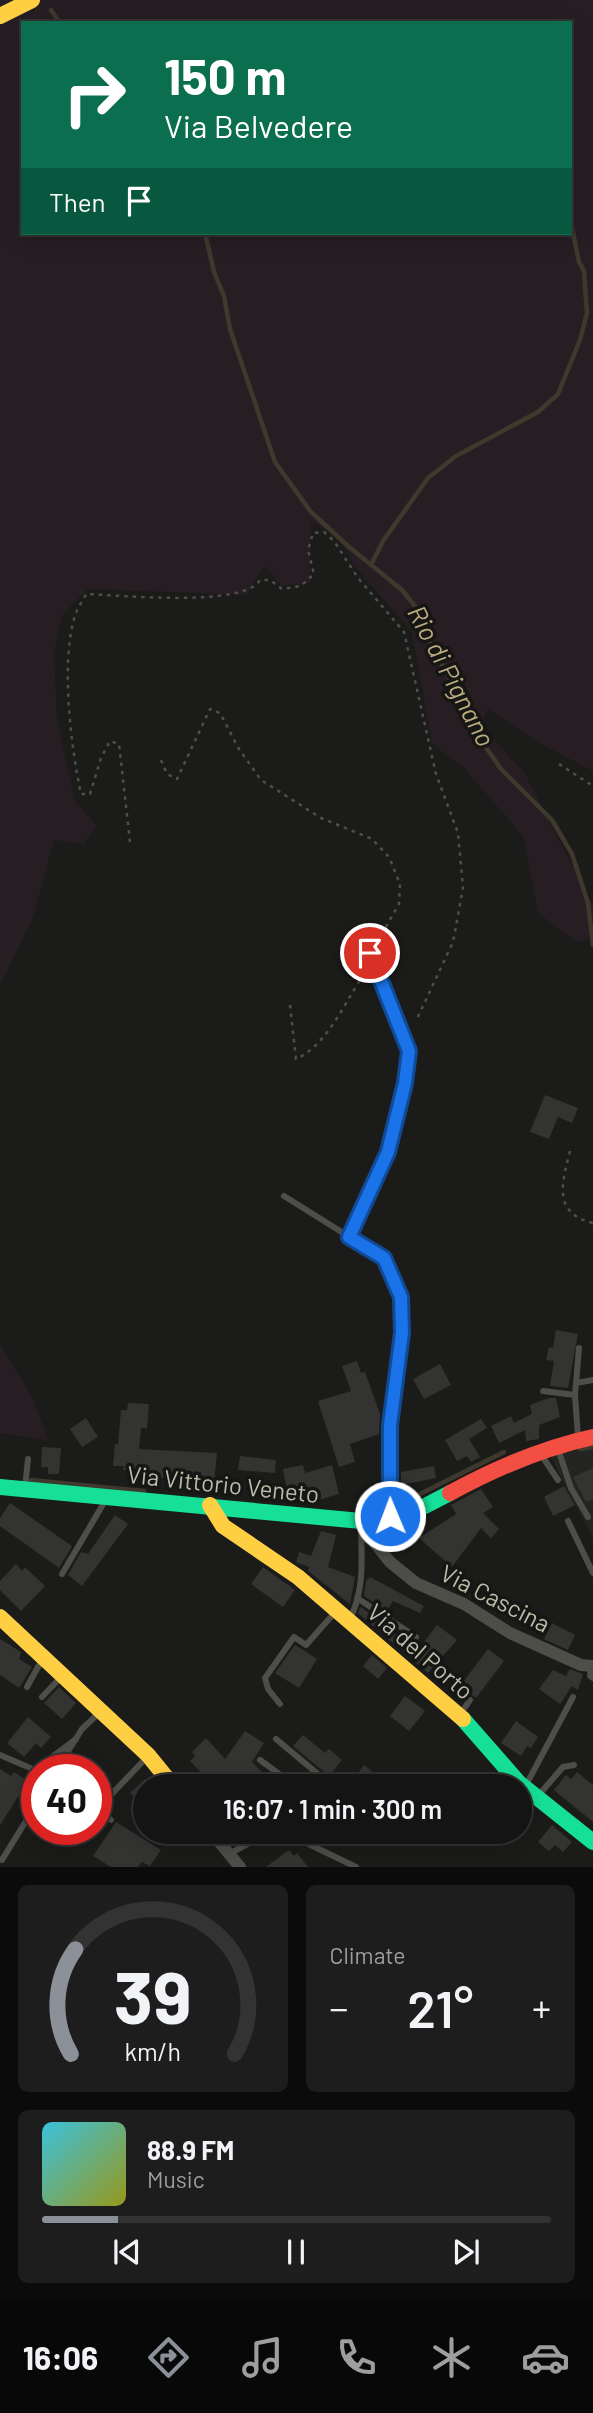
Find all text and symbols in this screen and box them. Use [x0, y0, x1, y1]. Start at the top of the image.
text: 150 m [164, 46, 286, 105]
icon: right [49, 49, 140, 140]
text: Via Belvedere [164, 106, 353, 144]
icon: arrive [120, 182, 158, 220]
text: Then [49, 186, 106, 217]
water label: Rio di Pignano [402, 599, 502, 751]
pin [340, 923, 400, 983]
icon: arrive [351, 934, 389, 972]
street label: Via Vittorio Veneto [126, 1459, 321, 1508]
position arrow [353, 1479, 427, 1553]
street label: Via Cascina [436, 1558, 555, 1638]
street label: Via del Porto [362, 1597, 480, 1705]
speed limit sign: 40 [21, 1754, 112, 1845]
text: 16:07 · 1 min · 300 m [223, 1793, 442, 1824]
text: Climate [330, 1941, 406, 1969]
text: 39 [114, 1952, 192, 2040]
text: 21° [407, 1976, 473, 2038]
text: − [330, 1984, 349, 2030]
text: + [532, 1984, 551, 2030]
text: km/h [124, 2036, 181, 2066]
text: 88.9 FM [147, 2134, 234, 2165]
text: Music [147, 2165, 205, 2193]
icon: previous [108, 2233, 146, 2271]
icon: pause [277, 2233, 315, 2271]
icon: next [447, 2233, 485, 2271]
icon: directions [144, 2333, 193, 2382]
icon: music [238, 2333, 287, 2382]
icon: phone [332, 2333, 381, 2382]
icon: climate [427, 2333, 476, 2382]
icon: car [521, 2333, 570, 2382]
text: 16:06 [23, 2338, 98, 2376]

